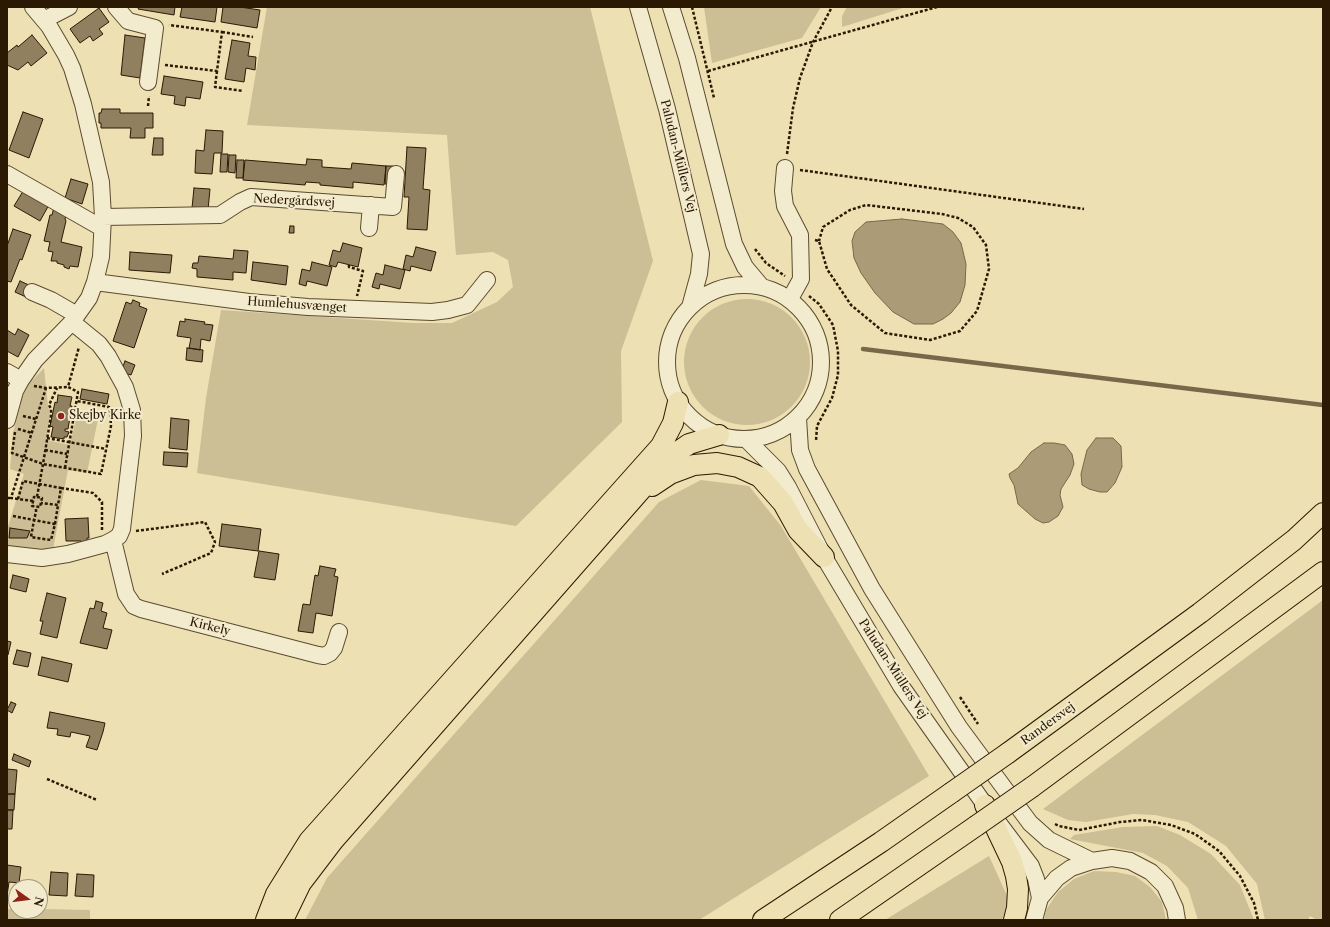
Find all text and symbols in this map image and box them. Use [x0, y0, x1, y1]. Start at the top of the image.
street label: Paludan-Müllers Vej [657, 98, 699, 214]
street label: Nedergårdsvej [253, 192, 335, 210]
street label: Humlehusvænget [247, 294, 347, 316]
place label: Skejby Kirke [69, 409, 141, 423]
marker: Skejby Kirke [56, 411, 66, 421]
street label: Kirkely [188, 615, 232, 639]
street label: Paludan-Müllers Vej [855, 617, 931, 721]
street label: Randersvej [1018, 700, 1078, 748]
north arrow [8, 879, 48, 919]
text: N [31, 895, 47, 908]

